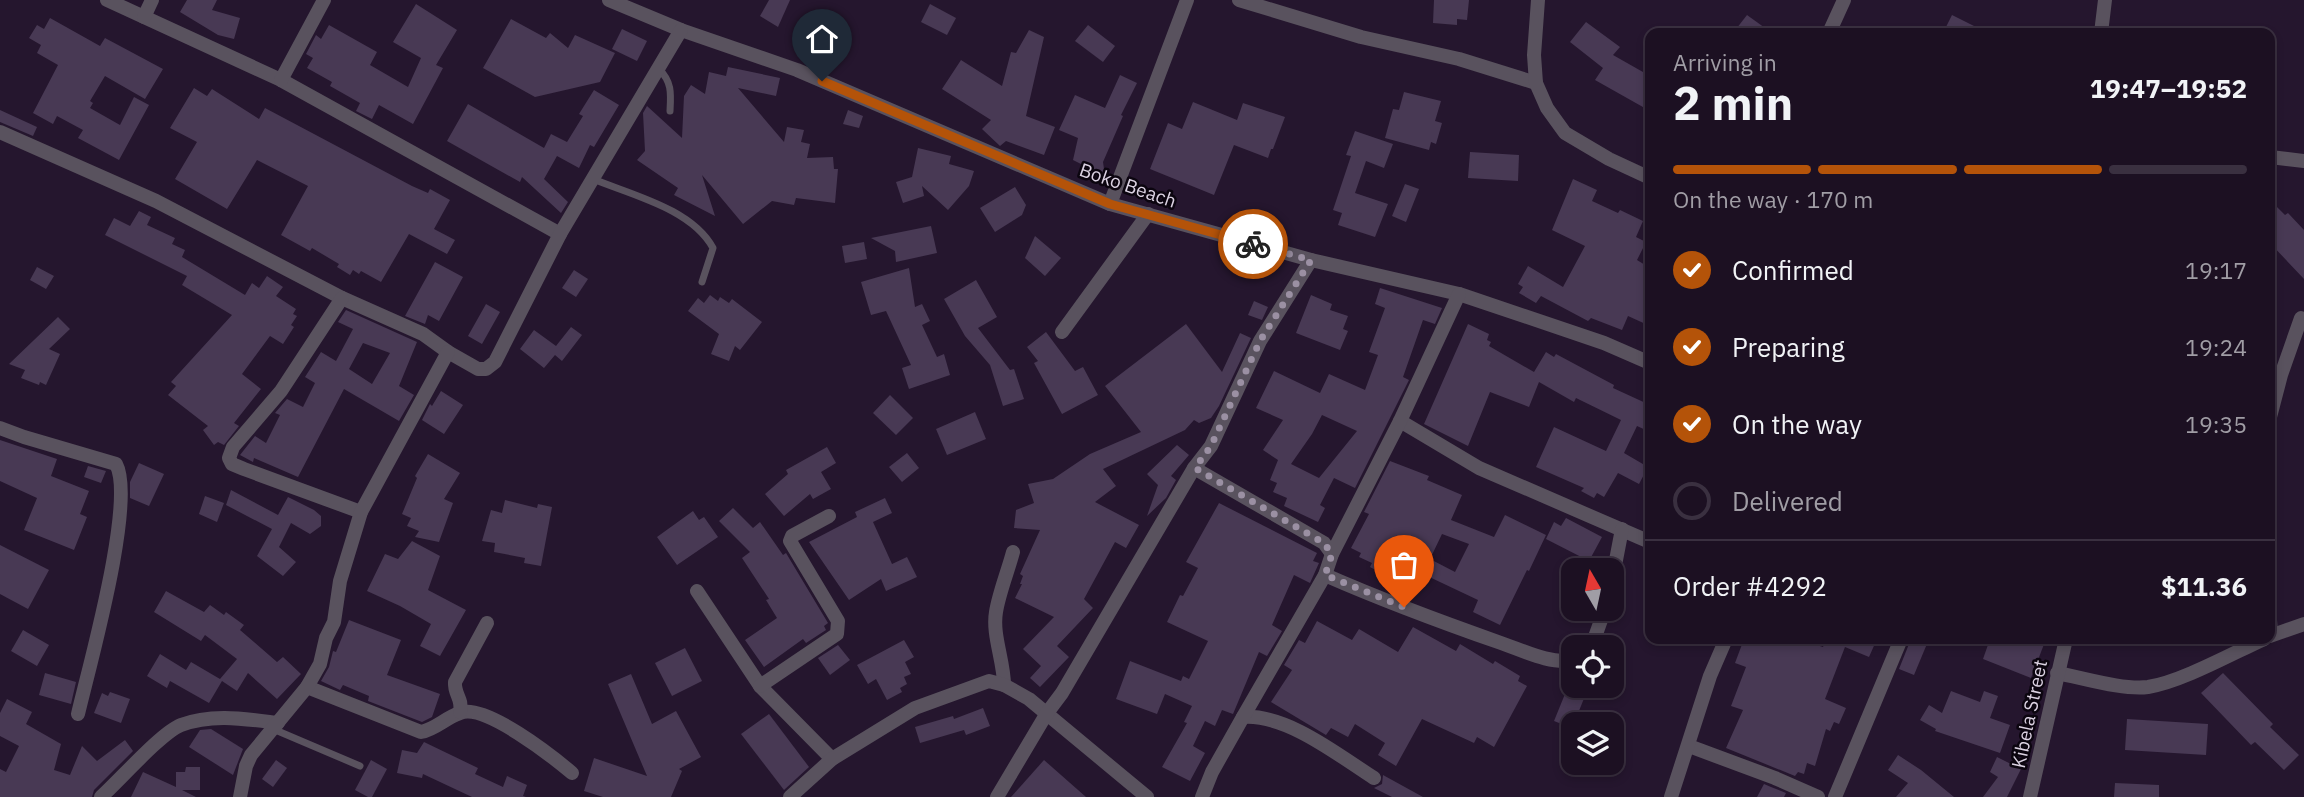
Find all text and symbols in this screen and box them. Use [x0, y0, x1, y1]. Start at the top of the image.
pin [792, 9, 852, 81]
icon: home [803, 20, 841, 58]
text: Arriving in [1673, 47, 1777, 77]
text: 19:47–19:52 [2090, 71, 2247, 105]
text: 2 min [1673, 73, 1793, 133]
street label: Boko Beach [1076, 157, 1180, 213]
text: On the way · 170 m [1673, 184, 1873, 214]
courier [1218, 209, 1288, 279]
icon: bike [1234, 225, 1272, 263]
icon: check [1673, 251, 1711, 289]
text: Confirmed [1732, 253, 1854, 287]
text: 19:17 [2185, 255, 2247, 285]
icon: check [1673, 328, 1711, 366]
text: Preparing [1732, 330, 1845, 364]
text: 19:24 [2185, 332, 2247, 362]
icon: check [1673, 405, 1711, 443]
text: On the way [1732, 407, 1862, 441]
text: 19:35 [2185, 409, 2247, 439]
text: Delivered [1732, 484, 1843, 518]
pin [1374, 535, 1434, 607]
icon: bag [1385, 546, 1423, 584]
north arrow [1561, 558, 1624, 621]
map controls [1561, 558, 1624, 775]
text: Order #4292 [1673, 569, 1827, 603]
text: $11.36 [2161, 569, 2247, 603]
button: locate [1561, 635, 1624, 698]
street label: Kibela Street [2006, 658, 2052, 770]
button: layers [1561, 712, 1624, 775]

